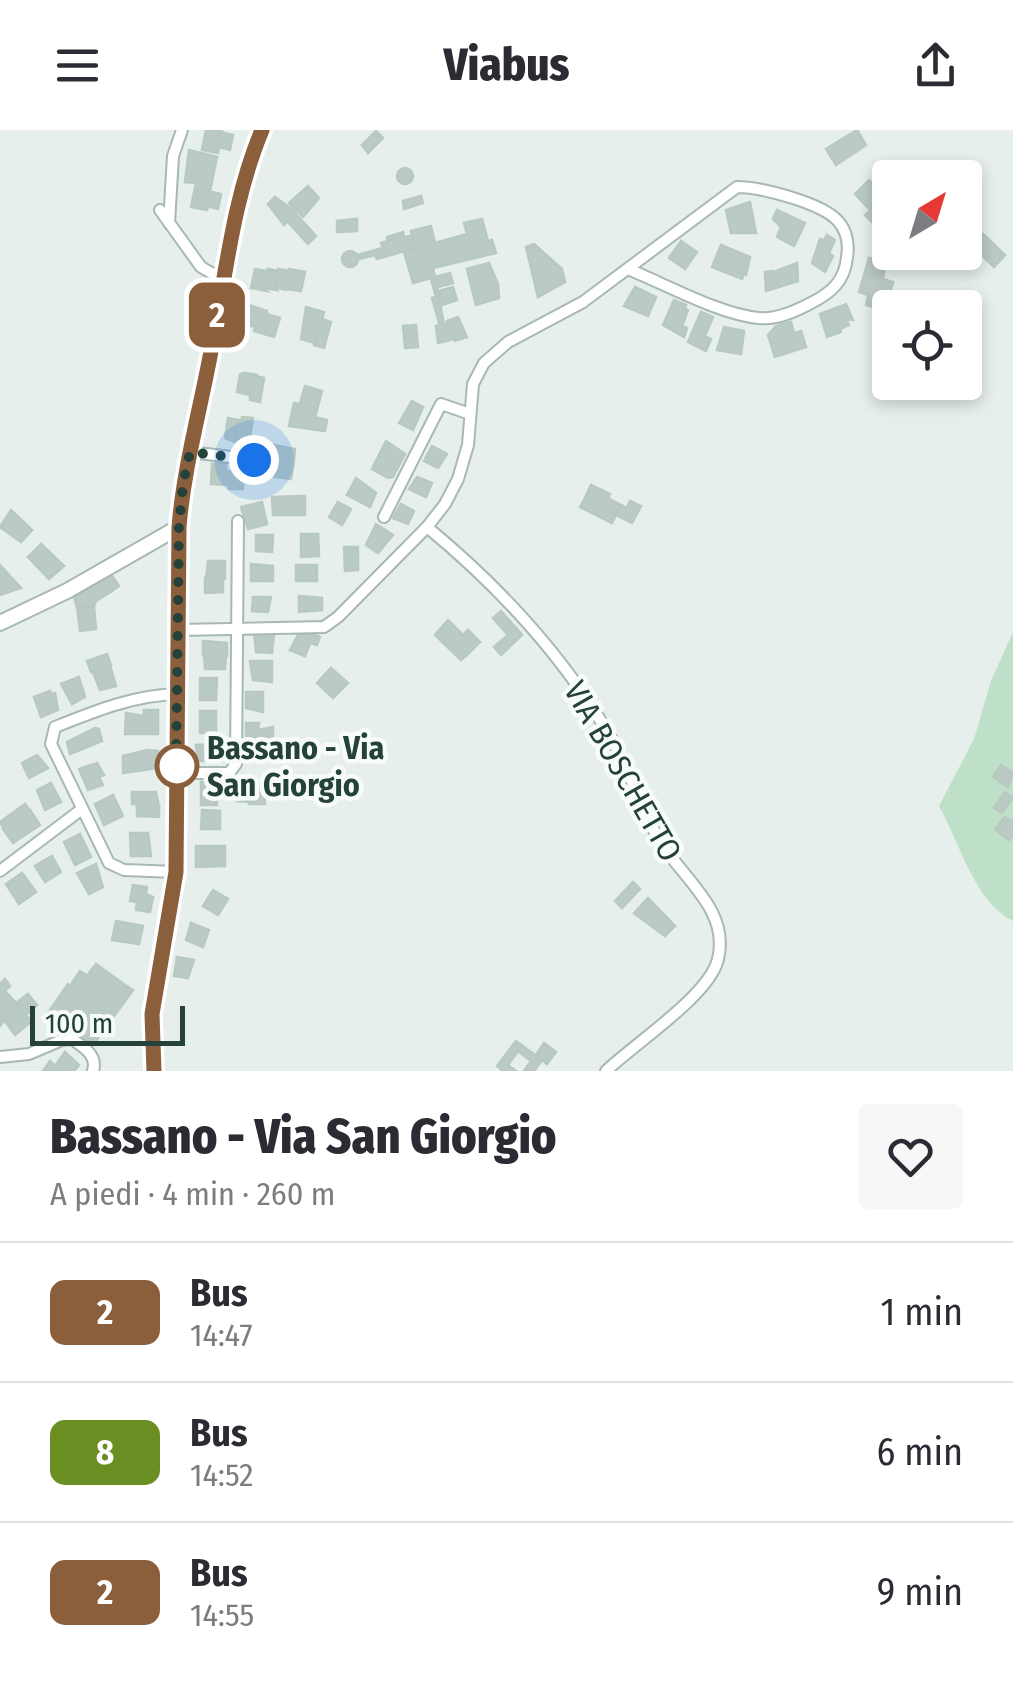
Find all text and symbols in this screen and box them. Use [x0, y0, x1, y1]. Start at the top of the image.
icon: menu [50, 38, 105, 93]
text: Viabus [444, 38, 569, 92]
icon: share [908, 38, 963, 93]
north arrow [872, 160, 982, 270]
map controls [872, 160, 982, 400]
line badge: 2 [184, 282, 250, 348]
button: locate [872, 290, 982, 400]
text: 2 [209, 294, 225, 336]
your location [229, 435, 279, 485]
street label: VIA BOSCHETTO [556, 674, 690, 868]
place label: Bassano - Via San Giorgio [207, 729, 384, 804]
marker: Bassano - Via San Giorgio [156, 745, 198, 787]
scale bar [30, 1001, 185, 1046]
text: 100 m [45, 1007, 113, 1040]
button: heart [858, 1104, 963, 1209]
text: Bassano - Via San Giorgio [50, 1108, 557, 1166]
text: A piedi · 4 min · 260 m [50, 1175, 335, 1213]
text: Bus [190, 1270, 248, 1316]
text: 1 min [880, 1289, 963, 1335]
text: 2 [97, 1291, 113, 1333]
text: 14:47 [190, 1316, 252, 1354]
text: Bus [190, 1410, 248, 1456]
text: 6 min [876, 1429, 963, 1475]
text: 8 [96, 1431, 114, 1473]
text: 14:52 [190, 1456, 253, 1494]
text: Bus [190, 1550, 248, 1596]
text: 9 min [877, 1569, 963, 1615]
text: 2 [97, 1571, 113, 1613]
text: 14:55 [190, 1596, 254, 1634]

